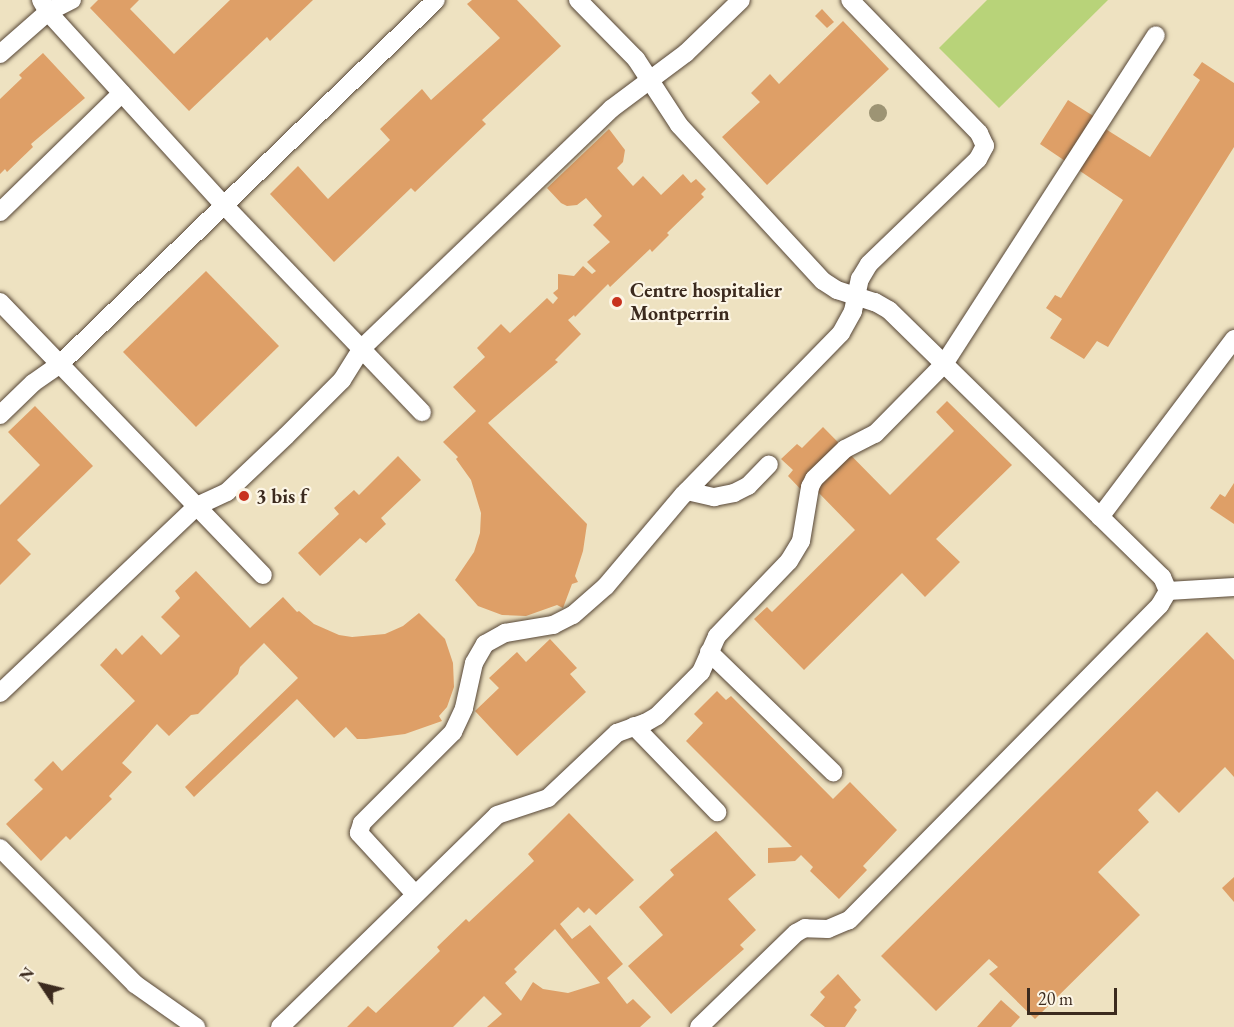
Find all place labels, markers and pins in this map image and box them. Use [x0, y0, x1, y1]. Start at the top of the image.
place label: Centre hospitalier Montperrin [630, 278, 782, 325]
marker: Centre hospitalier Montperrin [608, 293, 626, 311]
place label: 3 bis f [256, 484, 307, 508]
marker: 3 bis f [237, 489, 251, 503]

